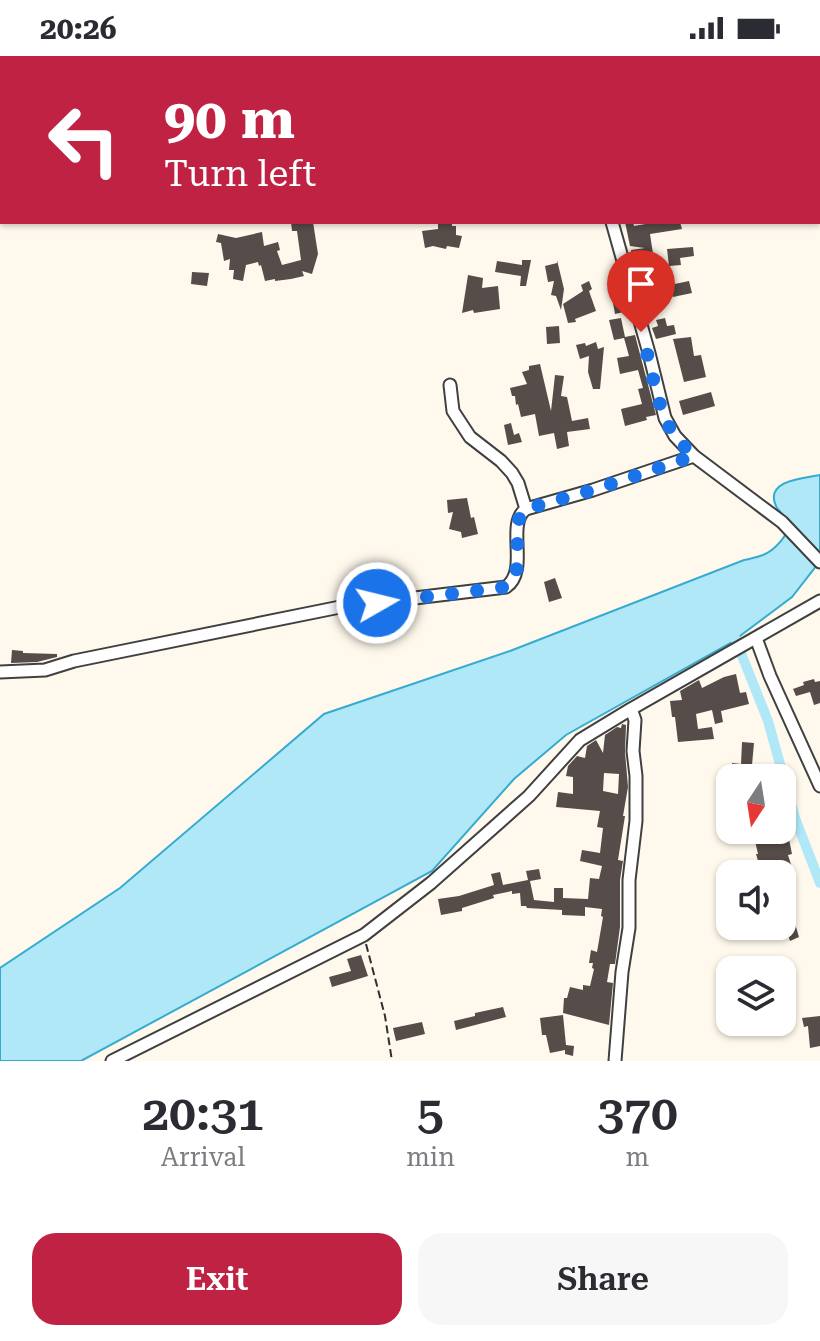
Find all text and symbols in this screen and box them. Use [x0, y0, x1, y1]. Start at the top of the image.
text: 20:26 [40, 11, 117, 46]
text: 90 m [164, 86, 295, 152]
icon: left [32, 88, 136, 192]
text: Turn left [164, 153, 316, 195]
pin [607, 250, 675, 332]
icon: arrive [619, 262, 663, 306]
position arrow [335, 561, 419, 645]
north arrow [716, 764, 796, 844]
map controls [716, 764, 796, 1036]
button: sound [716, 860, 796, 940]
button: layers [716, 956, 796, 1036]
text: 20:31 [142, 1086, 264, 1142]
text: 5 [417, 1086, 444, 1142]
text: 370 [597, 1086, 678, 1142]
text: Arrival [161, 1142, 245, 1172]
text: min [406, 1142, 455, 1172]
text: m [626, 1142, 649, 1172]
button: Exit [32, 1233, 402, 1325]
button: Share [418, 1233, 788, 1325]

